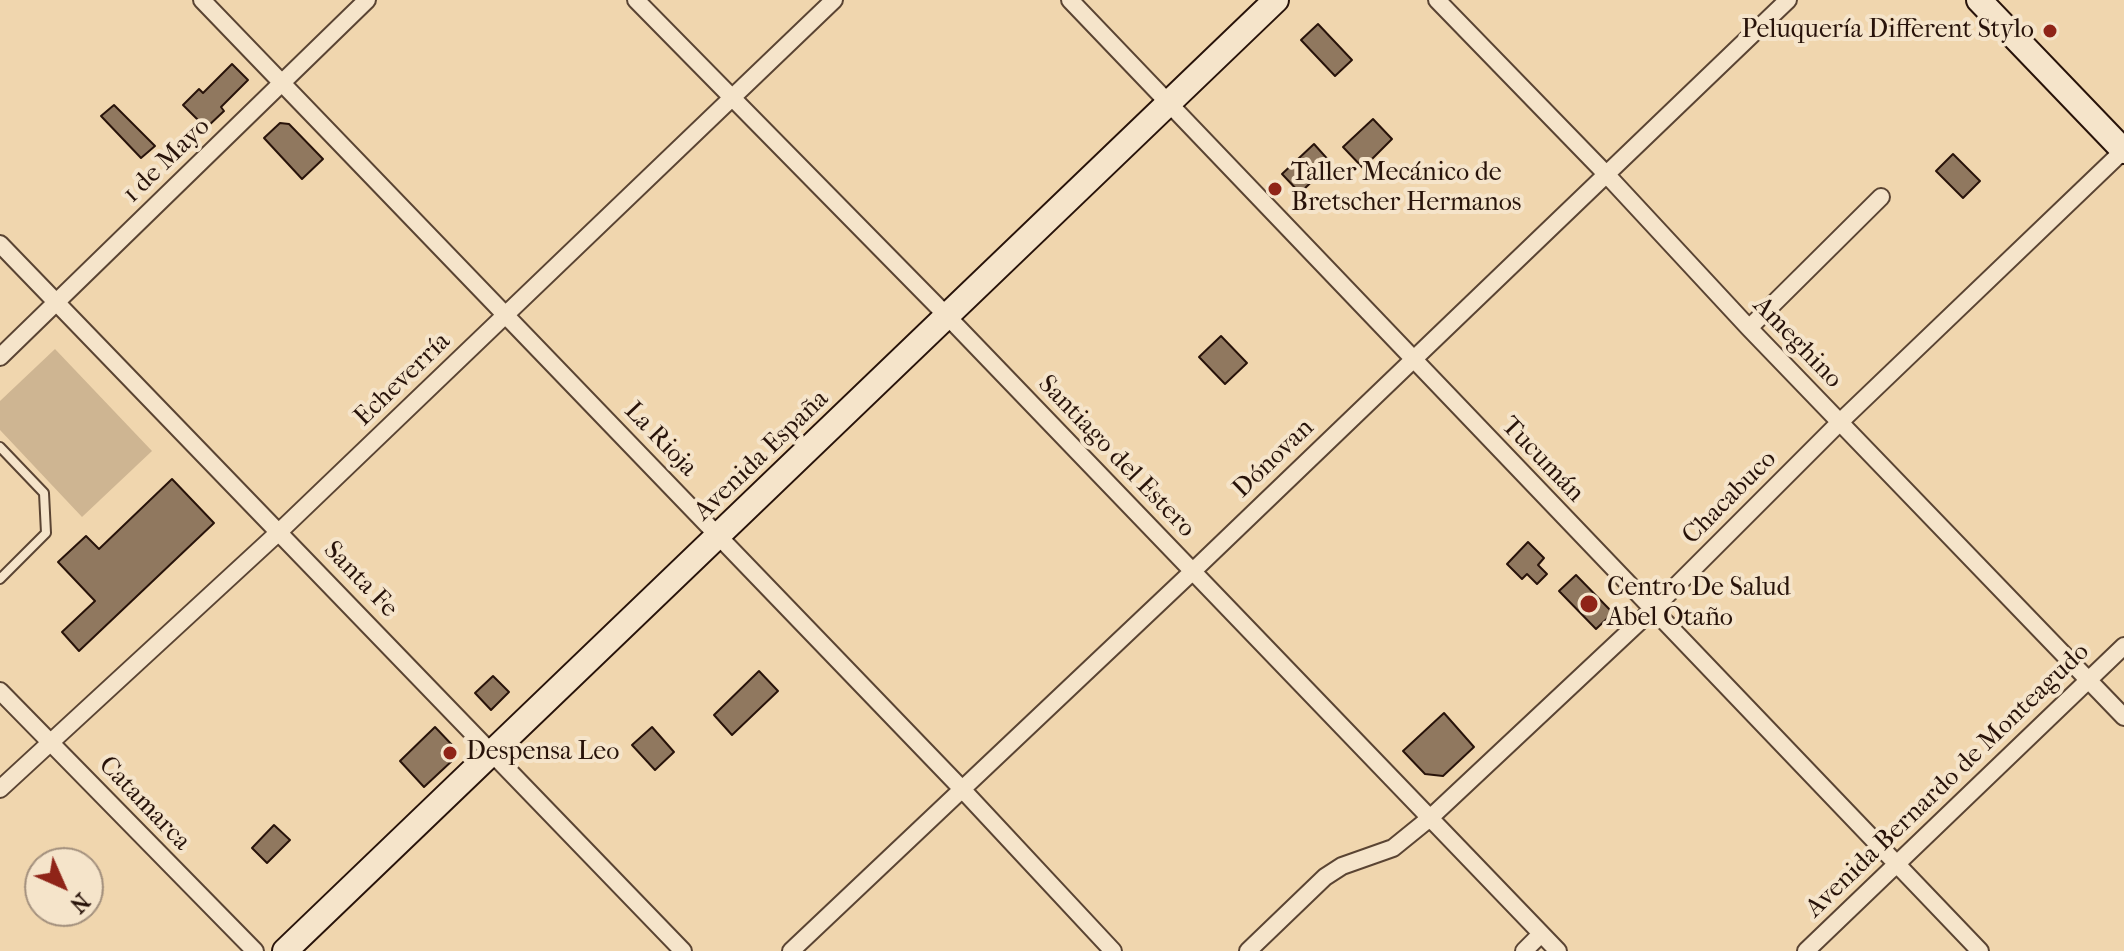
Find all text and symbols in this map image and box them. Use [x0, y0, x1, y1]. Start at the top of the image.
place label: Peluquería Different Stylo [1741, 15, 2034, 47]
marker: Peluquería Different Stylo [2041, 22, 2059, 40]
street label: 1 de Mayo [117, 112, 217, 210]
place label: Taller Mecánico de Bretscher Hermanos [1291, 158, 1521, 220]
marker: Taller Mecánico de Bretscher Hermanos [1266, 180, 1284, 198]
street label: Ameghino [1746, 291, 1848, 395]
street label: Echeverría [348, 327, 458, 433]
street label: Santiago del Estero [1031, 369, 1201, 545]
street label: Avenida España [688, 384, 836, 528]
street label: La Rioja [617, 396, 703, 484]
street label: Tucumán [1494, 411, 1590, 509]
street label: Dónovan [1227, 413, 1321, 505]
street label: Chacabuco [1676, 444, 1784, 552]
street label: Santa Fe [316, 535, 404, 625]
place label: Centro De Salud Abel Otaño [1607, 573, 1791, 634]
marker: Centro De Salud Abel Otaño [1578, 593, 1600, 615]
street label: Avenida Bernardo de Monteagudo [1800, 637, 2096, 925]
place label: Despensa Leo [466, 737, 619, 769]
marker: Despensa Leo [441, 744, 459, 762]
street label: Catamarca [91, 750, 197, 858]
north arrow [24, 847, 104, 927]
text: N [64, 887, 95, 918]

